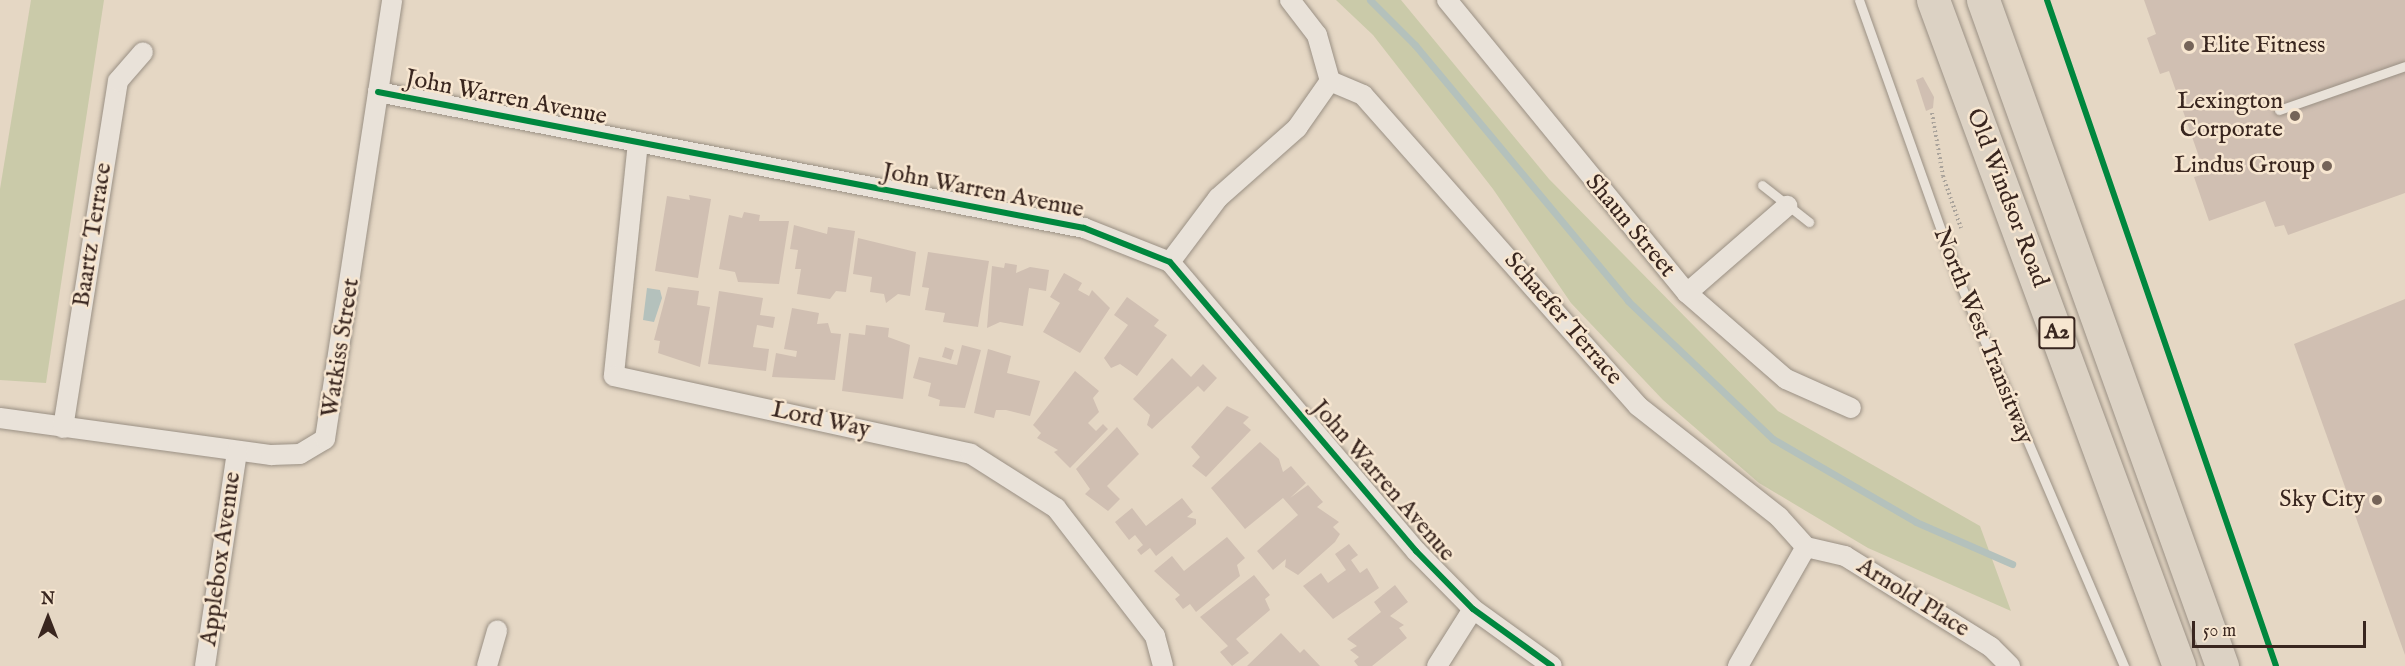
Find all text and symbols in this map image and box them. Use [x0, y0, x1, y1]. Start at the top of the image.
place label: Elite Fitness [2201, 32, 2326, 60]
marker: Elite Fitness [2182, 39, 2196, 53]
street label: John Warren Avenue [403, 64, 609, 132]
place label: Lexington Corporate [2177, 88, 2283, 144]
street label: Old Windsor Road [1960, 105, 2054, 291]
marker: Lexington Corporate [2288, 109, 2302, 123]
place label: Lindus Group [2174, 152, 2315, 180]
street label: John Warren Avenue [880, 157, 1086, 225]
marker: Lindus Group [2320, 159, 2334, 173]
street label: Baartz Terrace [67, 161, 119, 309]
street label: Shaun Street [1579, 169, 1681, 283]
street label: North West Transitway [1926, 224, 2040, 448]
street label: Schaefer Terrace [1498, 247, 1628, 391]
street label: Watkiss Street [316, 276, 366, 420]
road number: A2 [2038, 314, 2076, 352]
street label: John Warren Avenue [1305, 394, 1461, 568]
street label: Lord Way [769, 395, 873, 445]
street label: Applebox Avenue [195, 470, 247, 648]
place label: Sky City [2279, 486, 2365, 514]
marker: Sky City [2370, 493, 2384, 507]
street label: Arnold Place [1851, 552, 1975, 644]
north arrow [18, 588, 78, 648]
text: N [41, 590, 55, 610]
scale bar [2195, 609, 2369, 647]
text: 50 m [2203, 620, 2236, 643]

